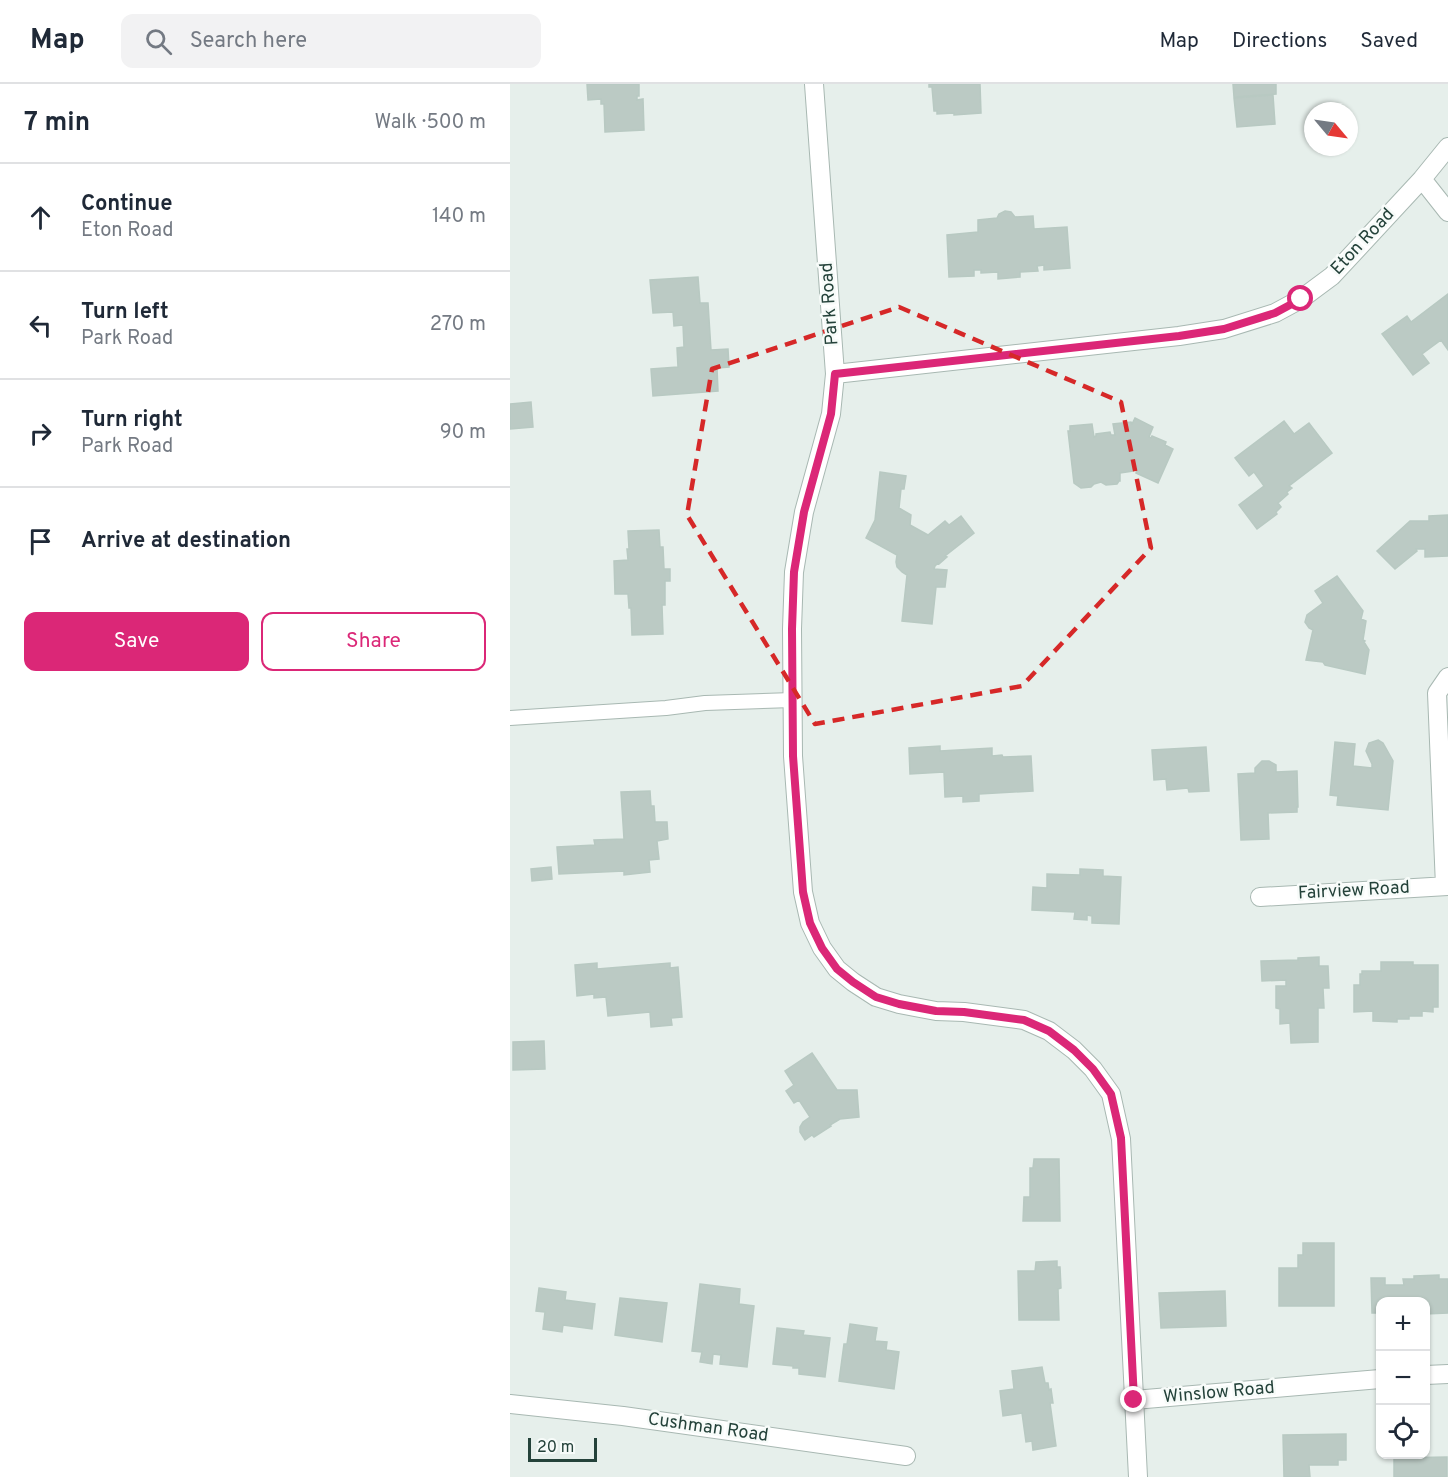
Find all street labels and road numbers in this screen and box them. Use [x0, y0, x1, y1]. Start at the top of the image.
street label: Eton Road [1326, 204, 1400, 280]
street label: Park Road [816, 262, 844, 346]
street label: Fairview Road [1297, 877, 1411, 905]
street label: Winslow Road [1162, 1377, 1276, 1409]
street label: Cushman Road [646, 1408, 770, 1448]

